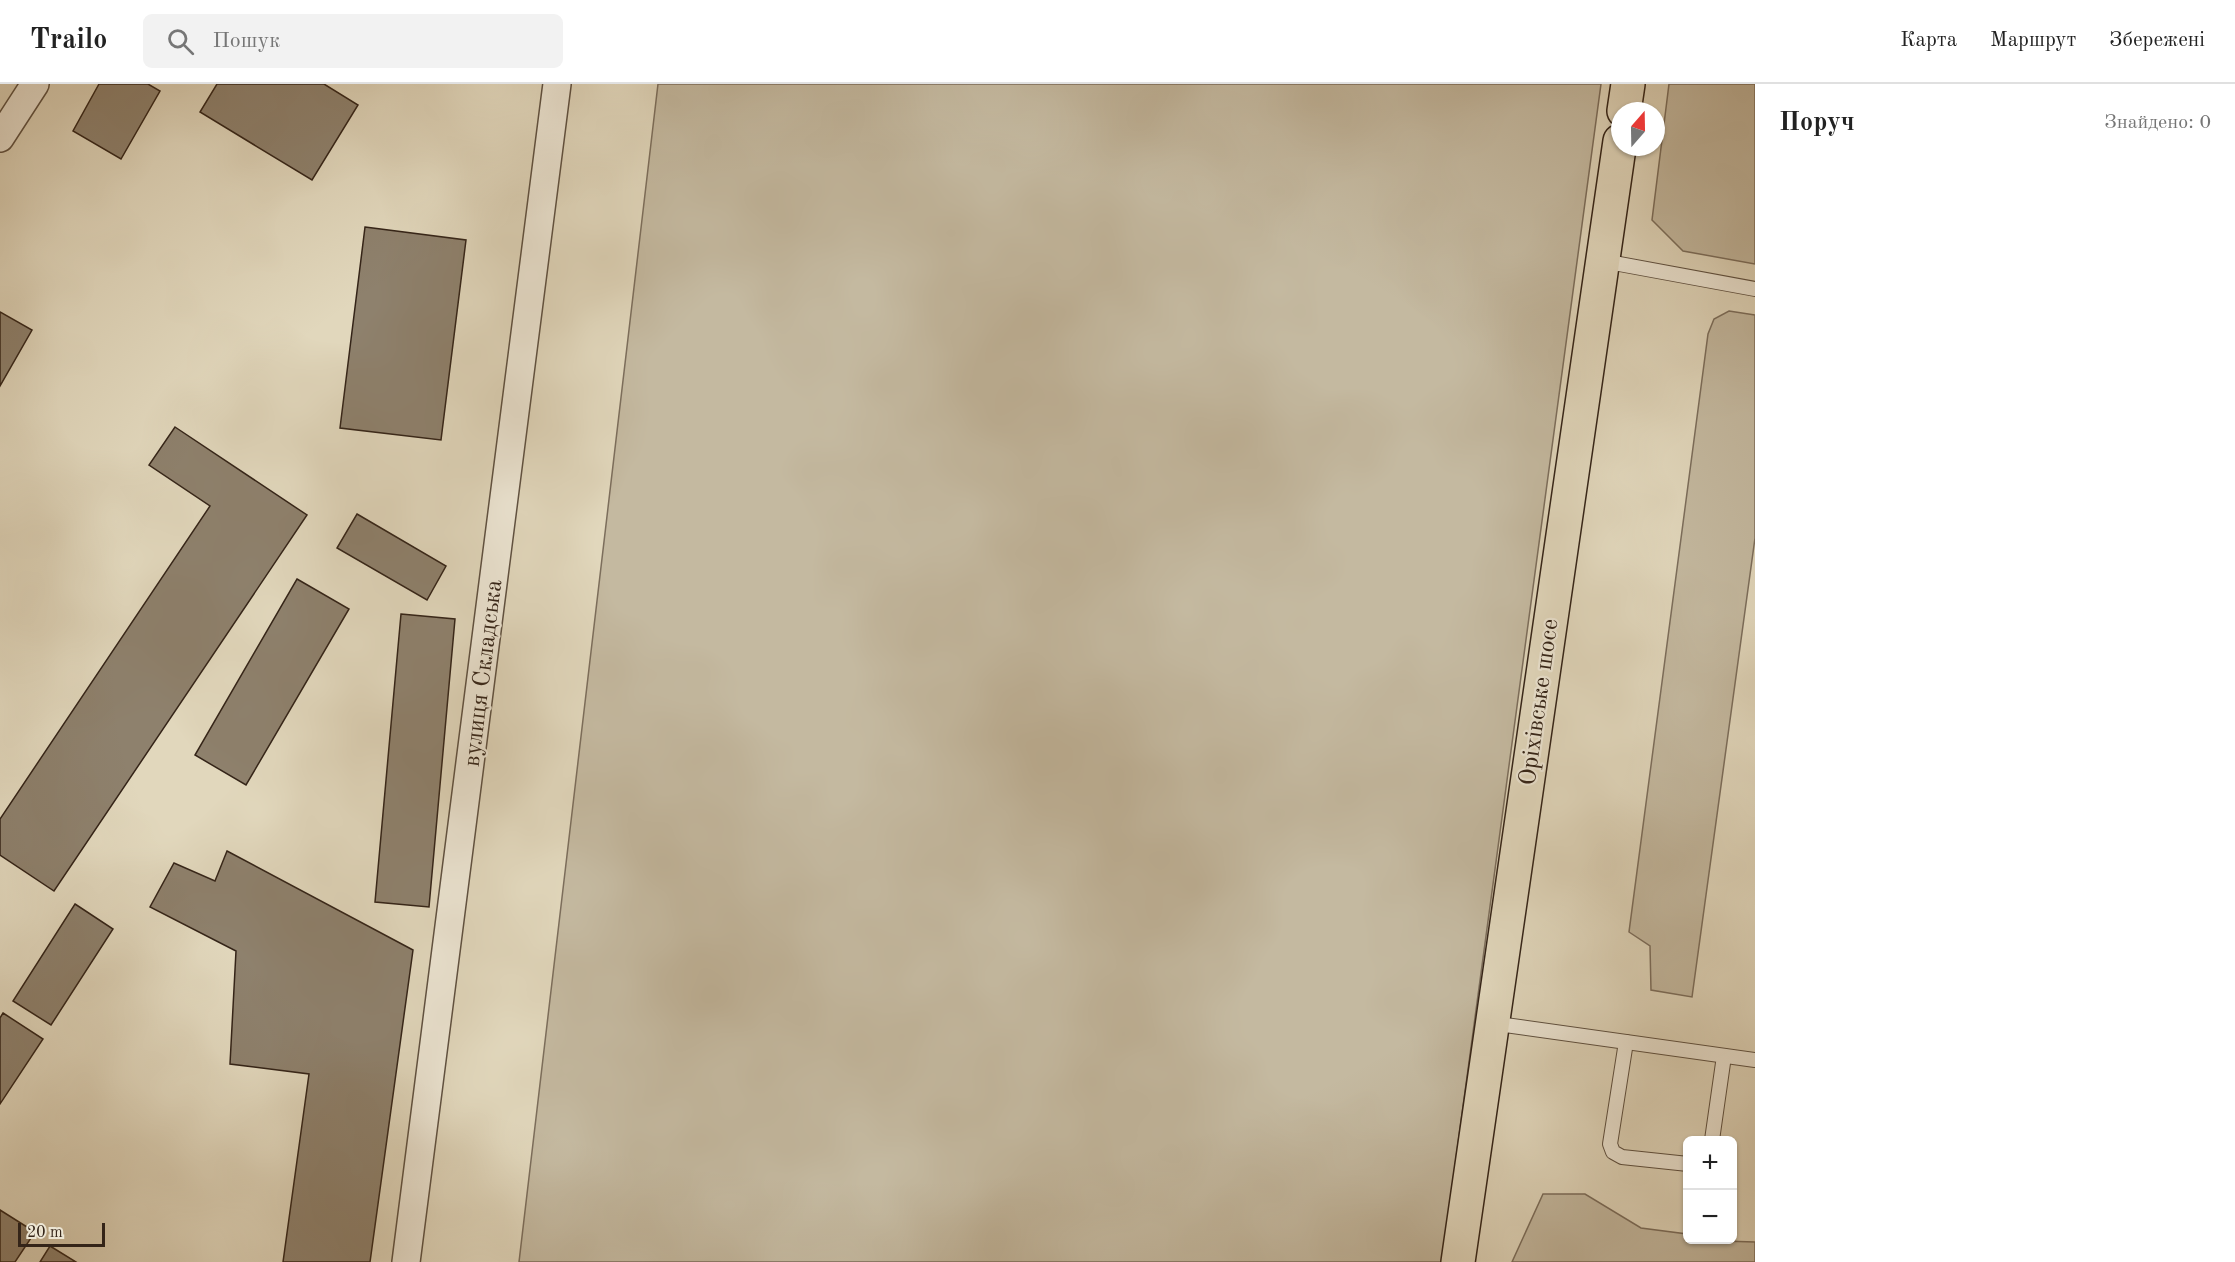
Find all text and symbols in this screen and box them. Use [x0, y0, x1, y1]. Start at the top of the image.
search box [143, 14, 563, 68]
icon: search [164, 25, 197, 58]
text: Trailo [30, 27, 107, 55]
text: Пошук [212, 30, 280, 52]
text: Карта [1900, 30, 1957, 51]
text: Маршрут [1990, 30, 2076, 51]
text: Збережені [2109, 30, 2205, 51]
north arrow [1611, 102, 1665, 156]
text: Поруч [1779, 110, 1855, 136]
text: Знайдено: 0 [2104, 113, 2211, 133]
street label: вулиця Складська [461, 578, 507, 768]
street label: Оріхівське шосе [1516, 617, 1564, 787]
map controls [1683, 1136, 1737, 1244]
button: + [1683, 1136, 1737, 1190]
button: − [1683, 1190, 1737, 1244]
scale bar [18, 1220, 105, 1248]
text: 20 m [27, 1225, 63, 1241]

